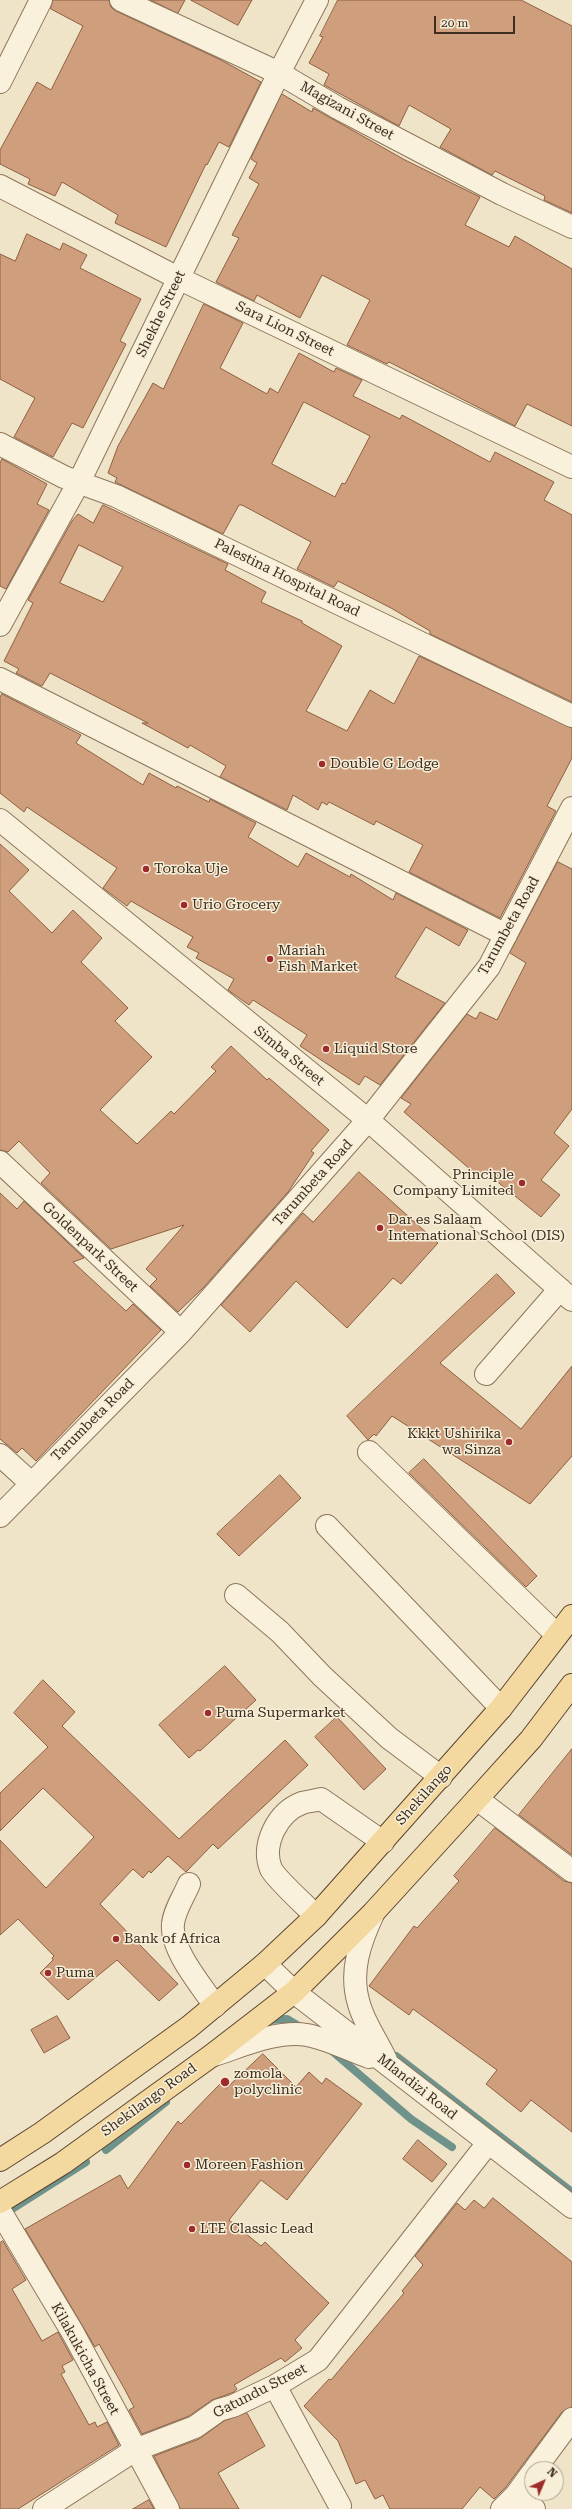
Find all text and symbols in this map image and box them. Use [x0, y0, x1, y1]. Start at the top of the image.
scale bar [436, 8, 517, 34]
text: 20 m [441, 16, 468, 30]
street label: Magizani Street [297, 78, 397, 144]
street label: Shekhe Street [133, 268, 189, 360]
street label: Sara Lion Street [233, 298, 337, 360]
street label: Palestina Hospital Road [211, 535, 363, 621]
place label: Double G Lodge [330, 756, 439, 772]
marker: Double G Lodge [317, 759, 327, 769]
place label: Toroka Uje [154, 861, 228, 877]
marker: Toroka Uje [141, 864, 151, 874]
street label: Tarumbeta Road [475, 874, 543, 978]
place label: Urio Grocery [192, 897, 280, 913]
marker: Urio Grocery [179, 900, 189, 910]
place label: Mariah Fish Market [278, 943, 358, 976]
marker: Mariah Fish Market [265, 954, 275, 964]
street label: Simba Street [250, 1022, 328, 1090]
place label: Liquid Store [334, 1041, 417, 1057]
marker: Liquid Store [321, 1044, 331, 1054]
street label: Tarumbeta Road [270, 1136, 356, 1230]
place label: Principle Company Limited [393, 1167, 514, 1200]
marker: Principle Company Limited [517, 1178, 527, 1188]
street label: Goldenpark Street [39, 1198, 141, 1296]
place label: Dar es Salaam International School (DIS) [388, 1212, 565, 1244]
marker: Dar es Salaam International School (DIS) [375, 1223, 385, 1233]
street label: Tarumbeta Road [48, 1375, 138, 1465]
place label: Kkkt Ushirika wa Sinza [407, 1426, 501, 1458]
marker: Kkkt Ushirika wa Sinza [504, 1437, 514, 1447]
place label: Puma Supermarket [216, 1705, 345, 1721]
marker: Puma Supermarket [203, 1708, 213, 1718]
street label: Shekilango [392, 1761, 456, 1829]
place label: Bank of Africa [124, 1931, 220, 1947]
marker: Bank of Africa [111, 1934, 121, 1944]
place label: Puma [56, 1965, 94, 1981]
marker: Puma [43, 1968, 53, 1978]
street label: Mlandizi Road [374, 2051, 460, 2123]
street label: Shekilango Road [98, 2060, 200, 2140]
place label: zomola polyclinic [234, 2066, 302, 2098]
marker: zomola polyclinic [219, 2076, 231, 2088]
place label: Moreen Fashion [195, 2157, 303, 2173]
marker: Moreen Fashion [182, 2160, 192, 2170]
place label: LTE Classic Lead [200, 2221, 314, 2237]
marker: LTE Classic Lead [187, 2224, 197, 2234]
street label: Kilakukicha Street [47, 2300, 123, 2418]
street label: Gatundu Street [210, 2360, 310, 2422]
north arrow [524, 2461, 564, 2501]
text: N [544, 2465, 560, 2480]

